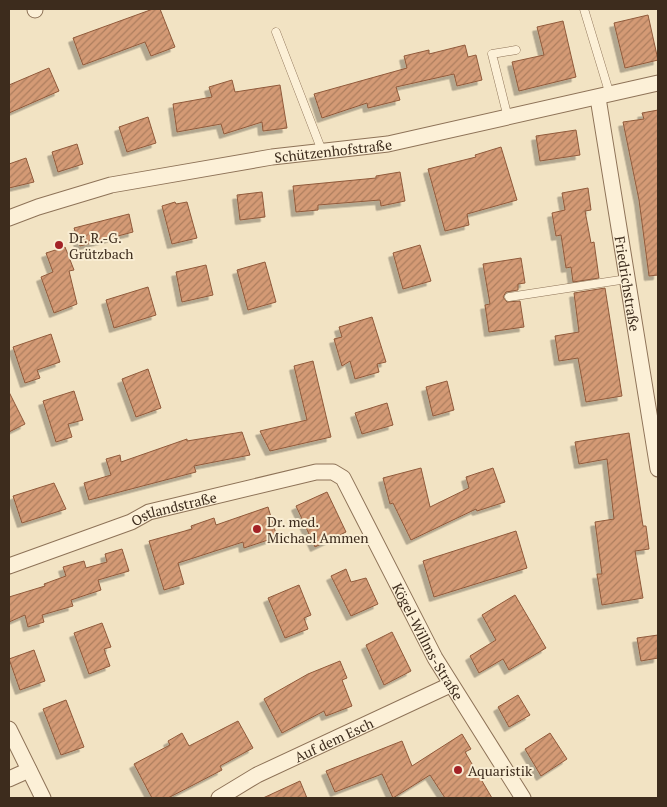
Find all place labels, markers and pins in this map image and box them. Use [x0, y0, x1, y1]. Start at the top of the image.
place label: Dr. R.-G. Grützbach [69, 228, 134, 263]
marker: Dr. R.-G. Grützbach [53, 239, 65, 251]
place label: Dr. med. Michael Ammen [267, 512, 369, 547]
marker: Dr. med. Michael Ammen [251, 523, 263, 535]
place label: Aquaristik [468, 761, 533, 780]
marker: Aquaristik [452, 764, 464, 776]

